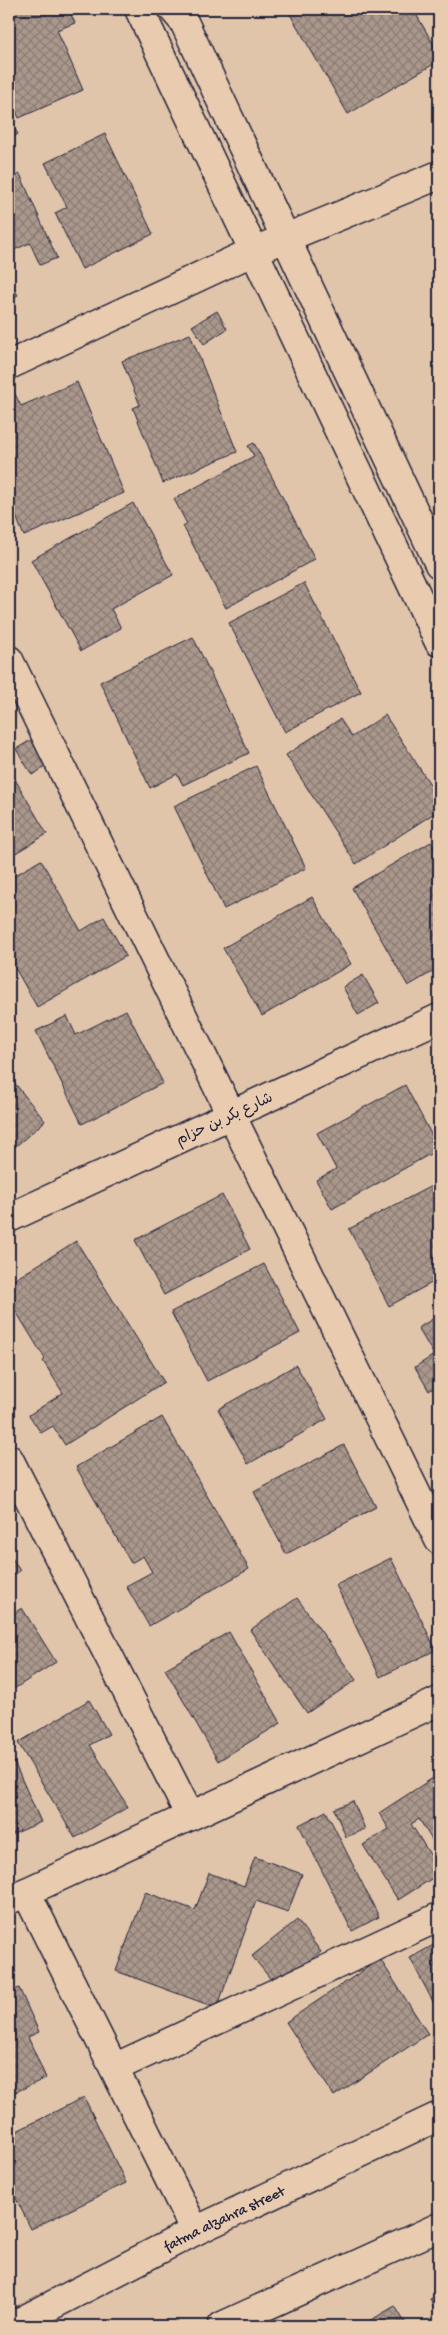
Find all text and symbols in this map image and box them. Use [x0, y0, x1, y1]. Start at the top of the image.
street label: شارع بكر بن حزام [174, 1090, 276, 1150]
street label: fatma alzahra street [161, 2182, 290, 2257]

